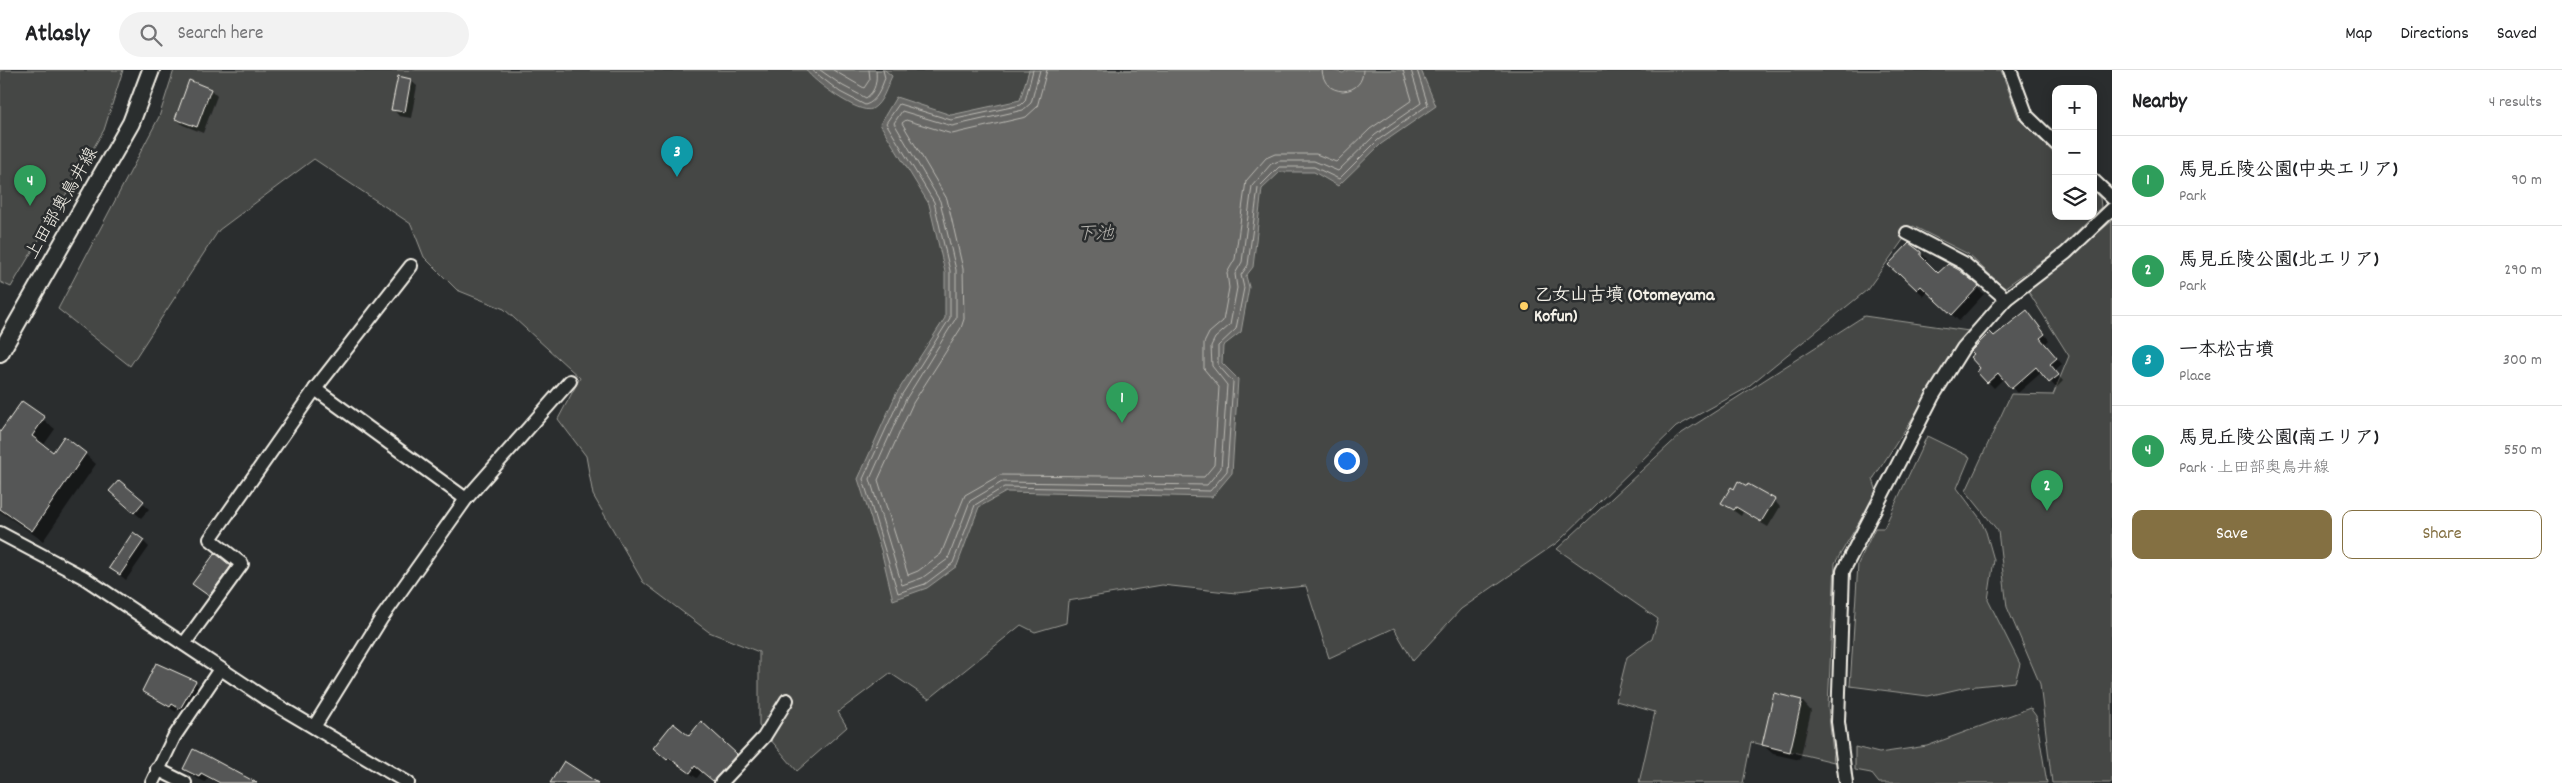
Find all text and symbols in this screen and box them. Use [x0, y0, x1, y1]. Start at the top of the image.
search box [119, 12, 469, 57]
text: Atlasly [25, 18, 89, 52]
icon: search [137, 21, 165, 49]
text: Search here [177, 21, 263, 48]
text: Map [2345, 22, 2372, 47]
text: Directions [2400, 22, 2469, 47]
text: Saved [2497, 22, 2537, 47]
map controls [2052, 85, 2097, 220]
button: + [2052, 85, 2097, 130]
text: Nearby [2132, 88, 2187, 118]
text: 4 results [2489, 91, 2542, 114]
button: − [2052, 130, 2097, 175]
pin: 3 [661, 136, 693, 177]
street label: 上田部奥鳥井線 [21, 143, 105, 265]
text: 馬見丘陵公園(中央エリア) [2179, 158, 2398, 185]
pin: 4 [14, 165, 46, 206]
text: 1 [2146, 169, 2150, 192]
text: 90 m [2511, 169, 2542, 192]
button: layers [2052, 175, 2097, 220]
text: Park [2179, 185, 2206, 208]
water label: 下池 [1076, 222, 1115, 249]
text: 馬見丘陵公園(北エリア) [2179, 248, 2379, 275]
text: 2 [2145, 259, 2152, 282]
text: 290 m [2504, 259, 2542, 282]
text: Park [2179, 275, 2206, 298]
place label: 乙女山古墳 (Otomeyama Kofun) [1534, 284, 1715, 330]
marker: 乙女山古墳 (Otomeyama Kofun) [1518, 300, 1530, 312]
text: 一本松古墳 [2179, 338, 2274, 365]
text: 3 [2144, 349, 2152, 372]
text: 300 m [2503, 349, 2542, 372]
text: Place [2179, 365, 2211, 388]
pin: 1 [1106, 382, 1138, 423]
text: 馬見丘陵公園(南エリア) [2179, 426, 2379, 453]
text: 4 [2145, 439, 2151, 462]
text: 550 m [2504, 439, 2542, 462]
your location [1334, 448, 1360, 474]
text: Park · 上田部奥鳥井線 [2179, 457, 2329, 480]
pin: 2 [2031, 470, 2063, 511]
button: Save [2132, 510, 2332, 559]
button: Share [2342, 510, 2542, 559]

